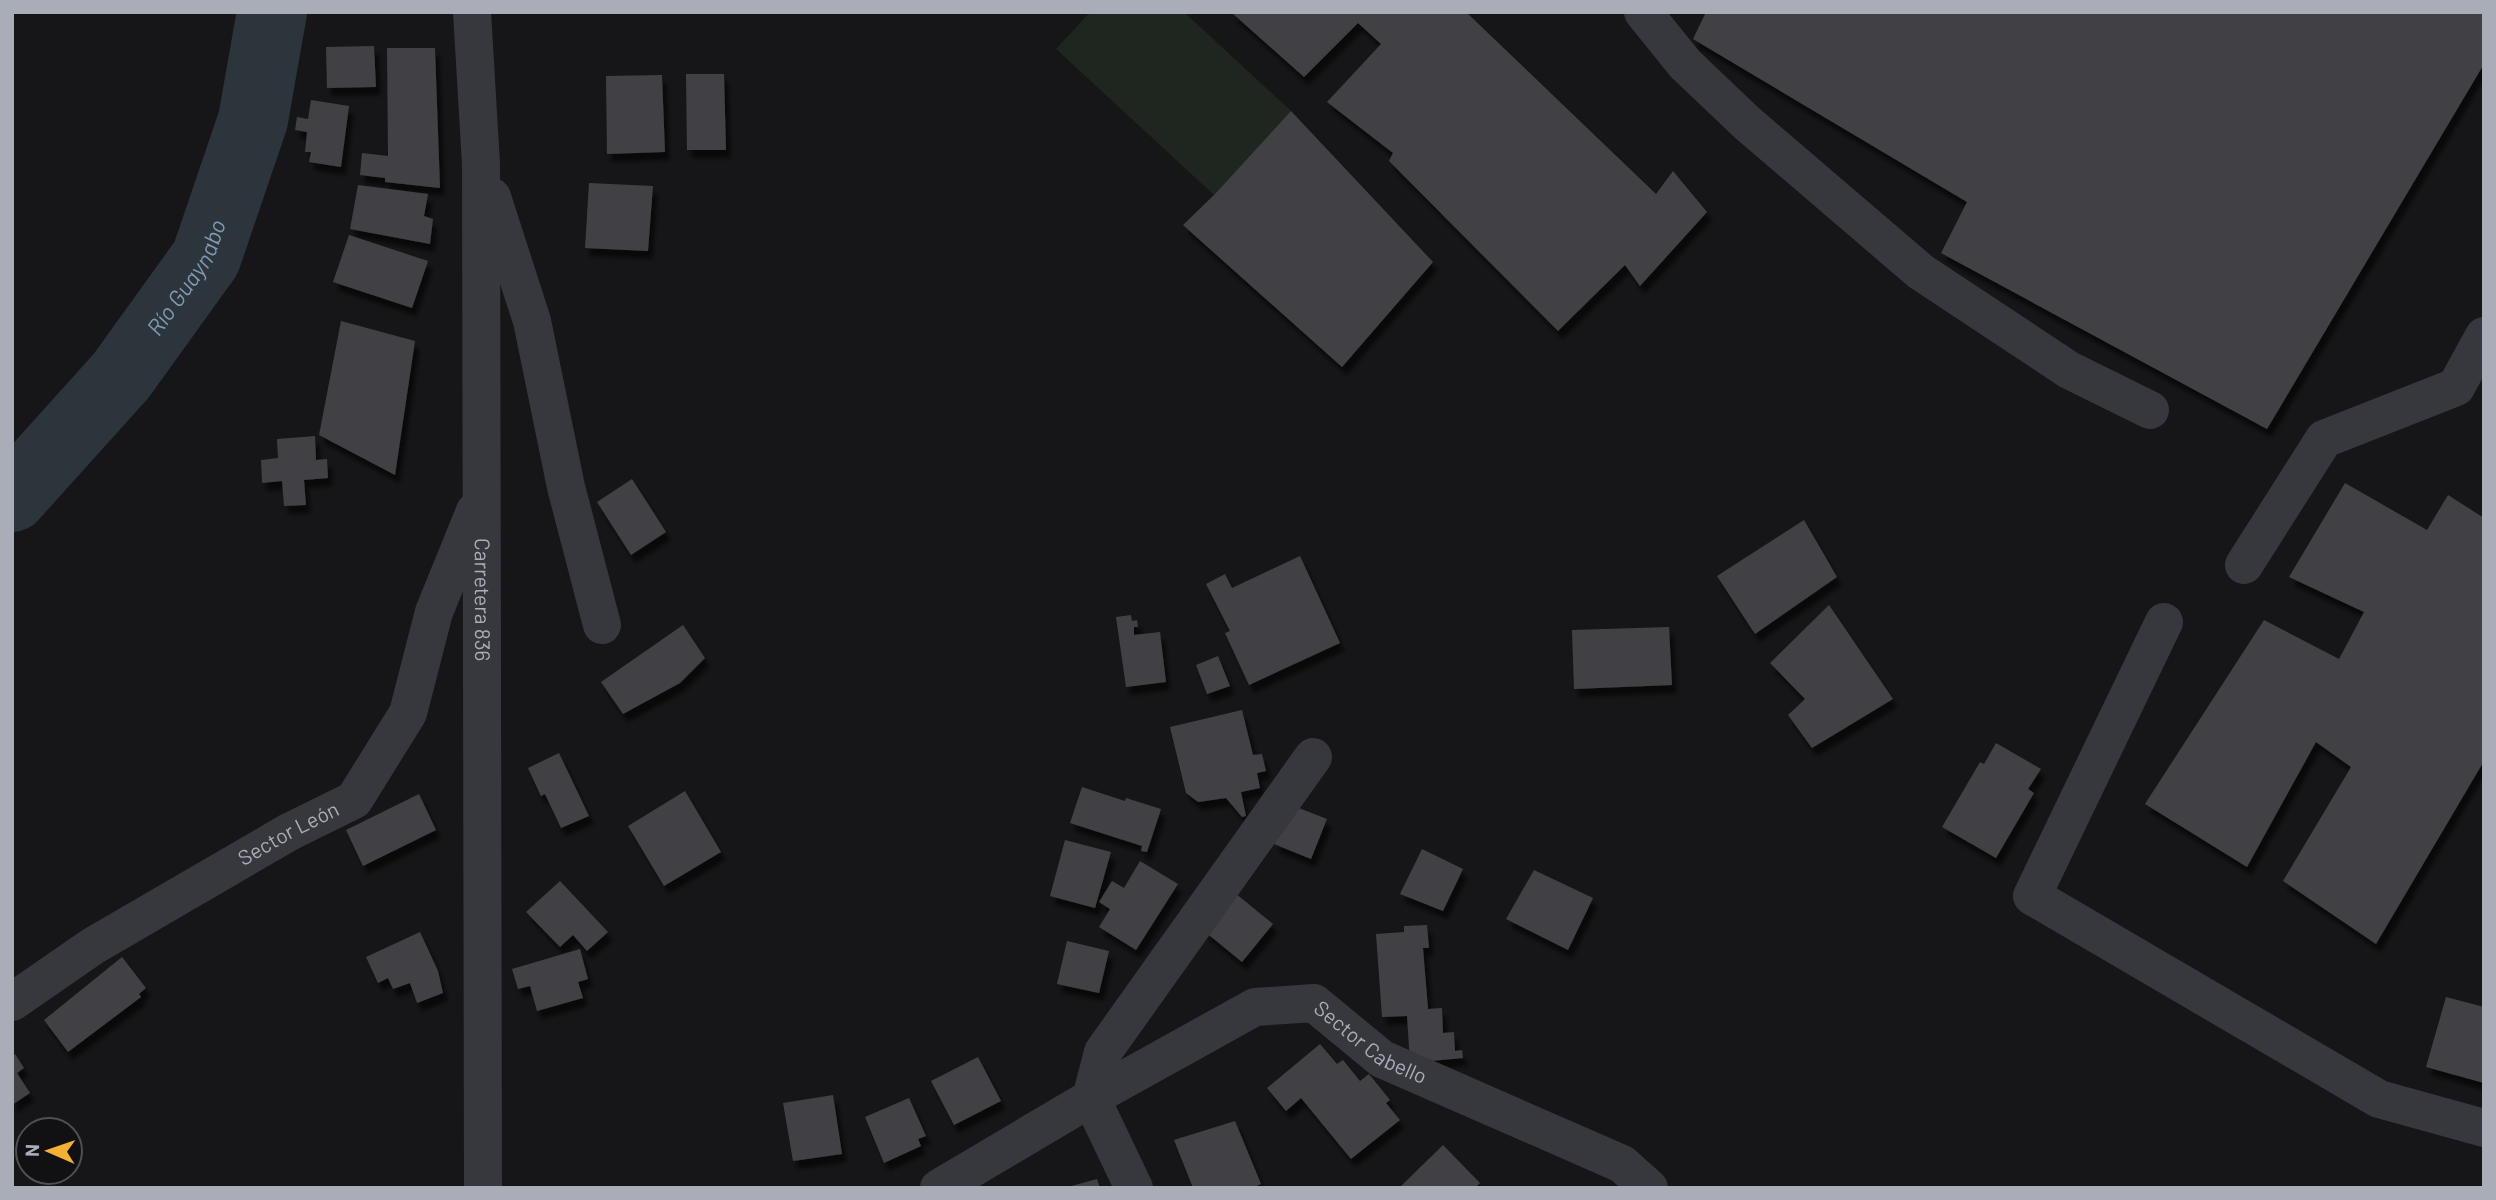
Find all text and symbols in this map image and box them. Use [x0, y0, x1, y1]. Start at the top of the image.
water label: Río Guaynabo [140, 216, 231, 340]
street label: Carretera 836 [471, 538, 496, 661]
street label: Sector León [233, 796, 342, 870]
street label: Sector Cabello [1310, 994, 1431, 1088]
north arrow [14, 1116, 84, 1186]
text: N [20, 1144, 43, 1157]

